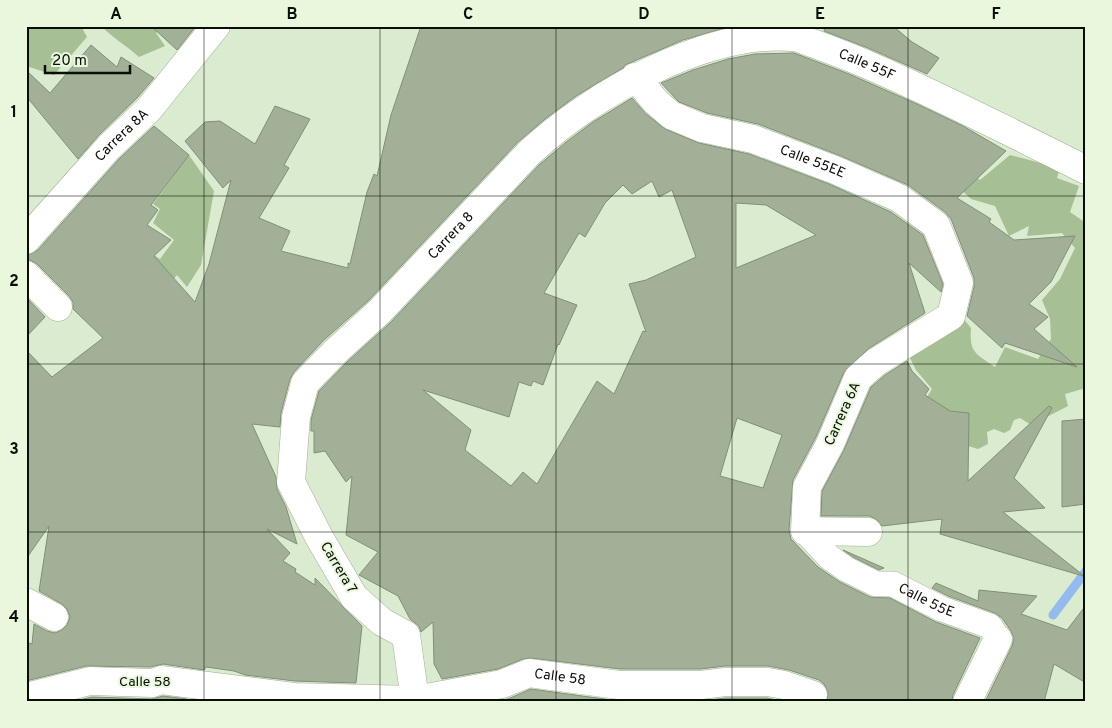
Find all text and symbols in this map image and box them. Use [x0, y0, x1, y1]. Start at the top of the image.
text: A [110, 5, 122, 25]
text: B [286, 5, 298, 25]
text: C [463, 5, 473, 25]
text: D [638, 5, 650, 25]
text: E [815, 5, 825, 25]
text: F [991, 5, 1001, 25]
scale bar [45, 42, 130, 74]
street label: Calle 55F [836, 45, 898, 84]
text: 20 m [52, 52, 87, 71]
text: 1 [11, 103, 17, 123]
street label: Carrera 8A [91, 105, 152, 165]
street label: Calle 55EE [777, 141, 848, 182]
street label: Carrera 8 [424, 208, 477, 263]
text: 2 [9, 272, 19, 292]
street label: Carrera 6A [821, 379, 865, 449]
text: 3 [9, 440, 19, 460]
street label: Carrera 7 [316, 539, 360, 597]
street label: Calle 55E [895, 580, 957, 621]
text: 4 [9, 608, 19, 628]
street label: Calle 58 [533, 665, 587, 689]
street label: Calle 58 [119, 674, 171, 691]

